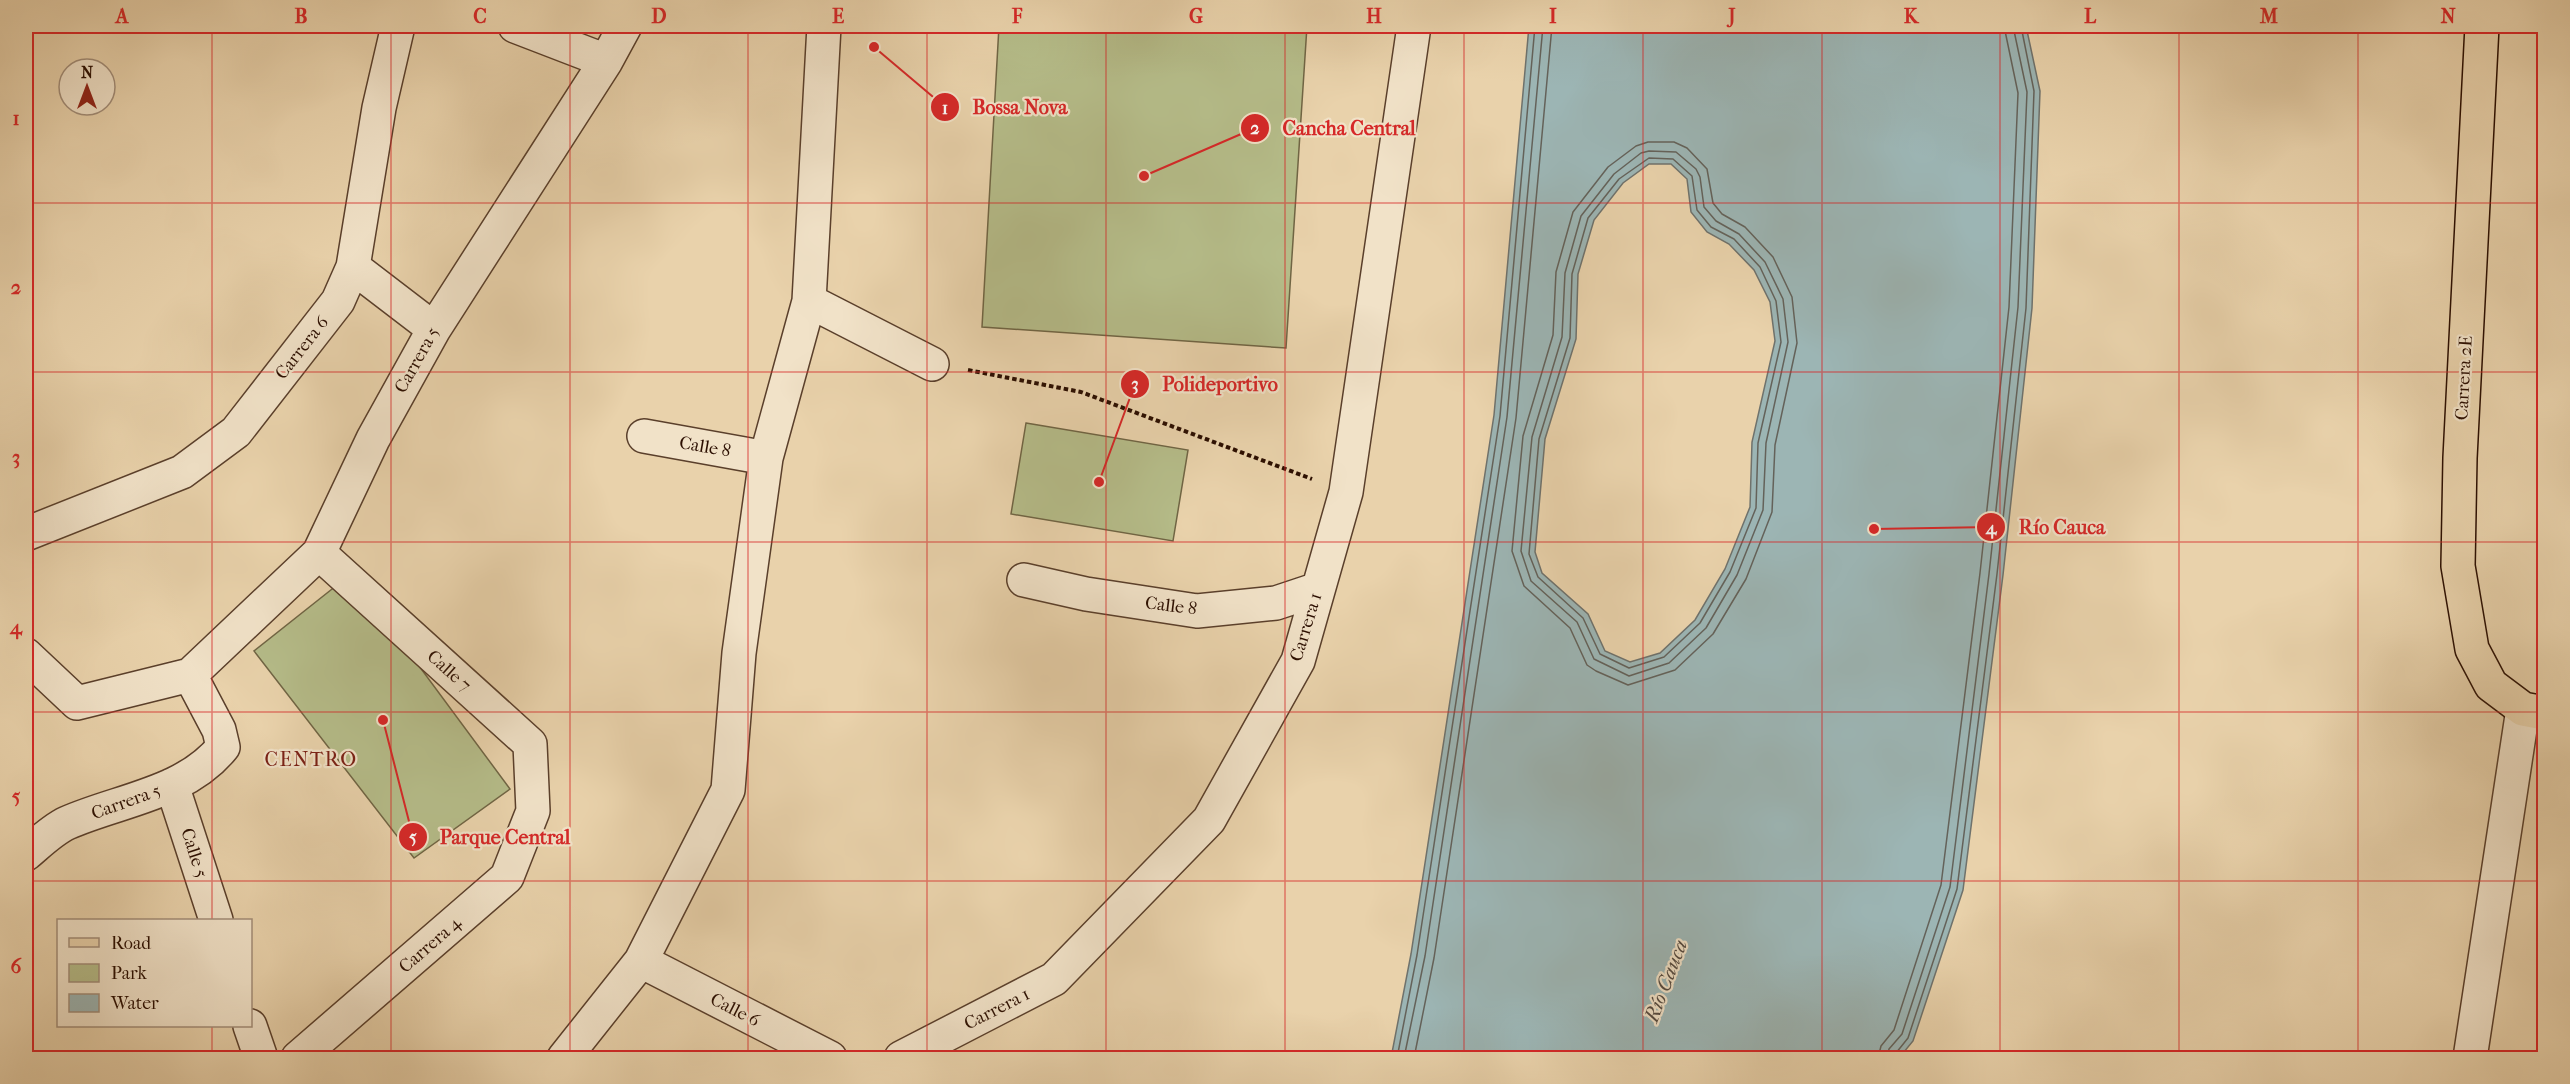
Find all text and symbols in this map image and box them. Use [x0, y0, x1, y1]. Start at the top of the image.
text: A [114, 5, 130, 28]
text: B [294, 5, 308, 28]
text: C [473, 5, 487, 28]
text: D [651, 5, 667, 28]
text: E [832, 5, 844, 28]
text: F [1011, 5, 1023, 28]
text: G [1189, 5, 1203, 28]
text: H [1366, 5, 1382, 28]
text: I [1549, 5, 1557, 28]
text: J [1726, 5, 1736, 28]
text: K [1904, 5, 1920, 28]
text: L [2084, 5, 2097, 28]
text: M [2259, 5, 2279, 28]
text: N [2440, 5, 2456, 28]
north arrow [57, 57, 117, 117]
text: N [81, 63, 94, 82]
callout: Bossa Nova [930, 88, 1079, 126]
text: Bossa Nova [972, 96, 1068, 119]
text: 1 [942, 98, 948, 119]
text: 1 [12, 107, 20, 130]
callout: Cancha Central [1240, 109, 1427, 147]
text: Cancha Central [1283, 117, 1416, 140]
text: 2 [1250, 118, 1260, 139]
text: 2 [11, 276, 21, 299]
street label: Carrera 6 [271, 312, 333, 384]
street label: Carrera 5 [390, 323, 444, 397]
street label: Carrera 2E [2451, 335, 2477, 421]
callout: Polideportivo [1120, 365, 1290, 403]
text: Polideportivo [1162, 373, 1278, 396]
text: 3 [1131, 374, 1139, 395]
street label: Calle 8 [678, 432, 732, 462]
text: 3 [12, 446, 20, 469]
callout: Río Cauca [1976, 508, 2117, 546]
text: Río Cauca [2019, 516, 2106, 539]
text: 4 [1985, 518, 1998, 539]
street label: Carrera 1 [1286, 590, 1326, 664]
street label: Calle 8 [1144, 592, 1198, 620]
text: 4 [9, 616, 23, 640]
street label: Calle 7 [423, 646, 475, 696]
district label: CENTRO [264, 748, 358, 771]
street label: Carrera 5 [88, 780, 164, 824]
text: 5 [12, 785, 21, 808]
callout: Parque Central [398, 818, 582, 856]
street label: Calle 5 [176, 826, 212, 881]
text: Parque Central [440, 826, 571, 849]
text: 5 [409, 827, 417, 848]
street label: Carrera 4 [395, 912, 465, 978]
legend [57, 919, 252, 1027]
text: Road [111, 933, 151, 954]
water label: Río Cauca [1639, 937, 1692, 1027]
text: 6 [11, 955, 23, 978]
text: Park [111, 963, 148, 984]
street label: Carrera 1 [961, 984, 1033, 1034]
street label: Calle 6 [707, 989, 764, 1031]
text: Water [110, 993, 159, 1014]

